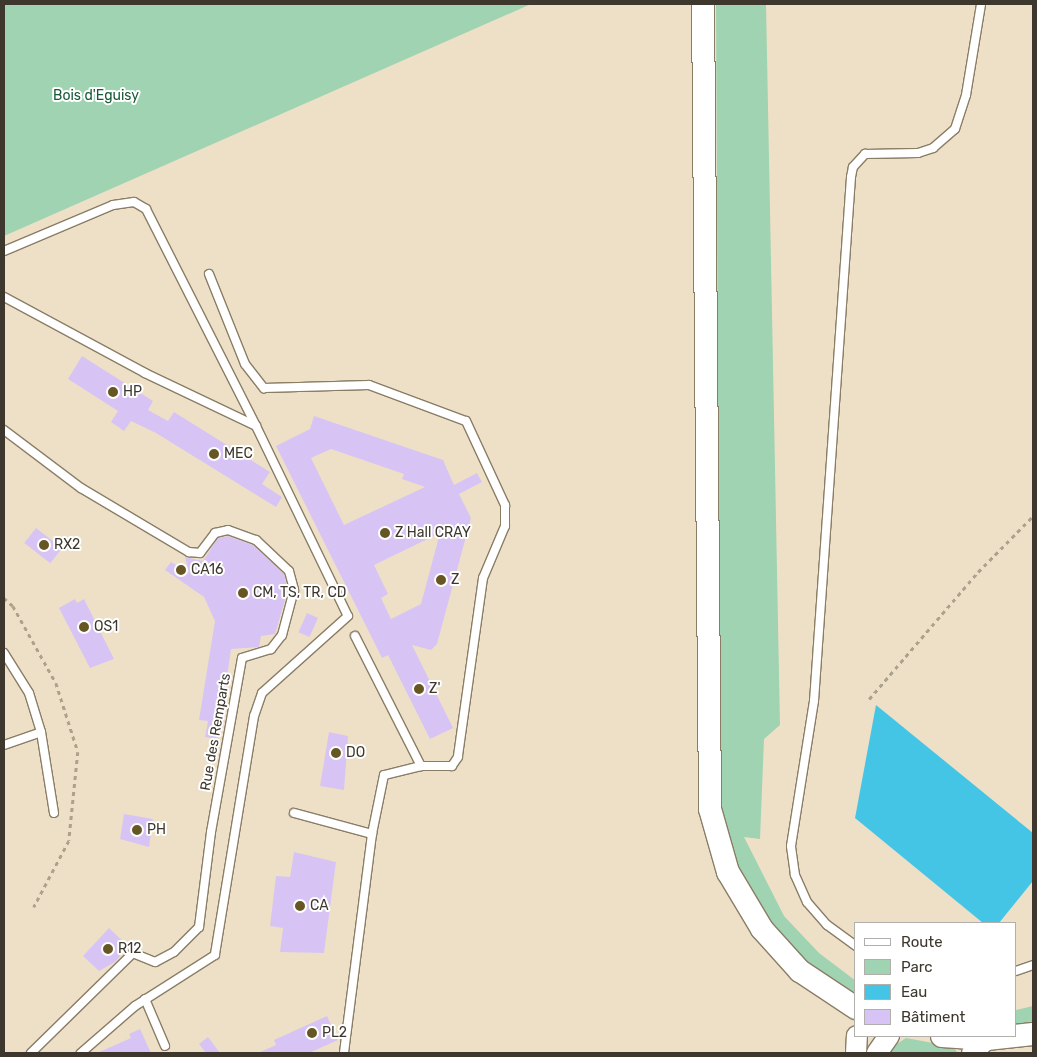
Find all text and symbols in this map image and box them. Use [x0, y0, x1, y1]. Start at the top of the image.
park label: Bois d'Eguisy [53, 88, 139, 104]
place label: HP [123, 384, 142, 400]
marker: HP [107, 386, 119, 398]
place label: MEC [224, 446, 253, 462]
marker: MEC [208, 448, 220, 460]
place label: Z Hall CRAY [395, 525, 471, 541]
marker: Z Hall CRAY [379, 527, 391, 539]
place label: RX2 [54, 537, 80, 553]
marker: RX2 [38, 539, 50, 551]
place label: CA16 [191, 562, 223, 578]
marker: CA16 [175, 564, 187, 576]
place label: Z [451, 572, 459, 588]
marker: Z [435, 574, 447, 586]
place label: CM, TS, TR, CD [253, 585, 347, 601]
marker: CM, TS, TR, CD [237, 587, 249, 599]
place label: OS1 [94, 619, 118, 635]
marker: OS1 [78, 621, 90, 633]
street label: Rue des Remparts [197, 672, 235, 792]
place label: Z' [429, 681, 440, 697]
marker: Z' [413, 683, 425, 695]
place label: DO [346, 745, 365, 761]
marker: DO [330, 747, 342, 759]
place label: PH [147, 822, 166, 838]
marker: PH [131, 824, 143, 836]
place label: CA [310, 898, 329, 914]
marker: CA [294, 900, 306, 912]
legend [854, 922, 1017, 1037]
text: Route [901, 933, 943, 951]
place label: R12 [118, 941, 141, 957]
marker: R12 [102, 943, 114, 955]
text: Parc [901, 958, 933, 976]
text: Eau [901, 983, 927, 1001]
text: Bâtiment [901, 1008, 965, 1026]
place label: PL2 [322, 1025, 347, 1041]
marker: PL2 [306, 1027, 318, 1039]

